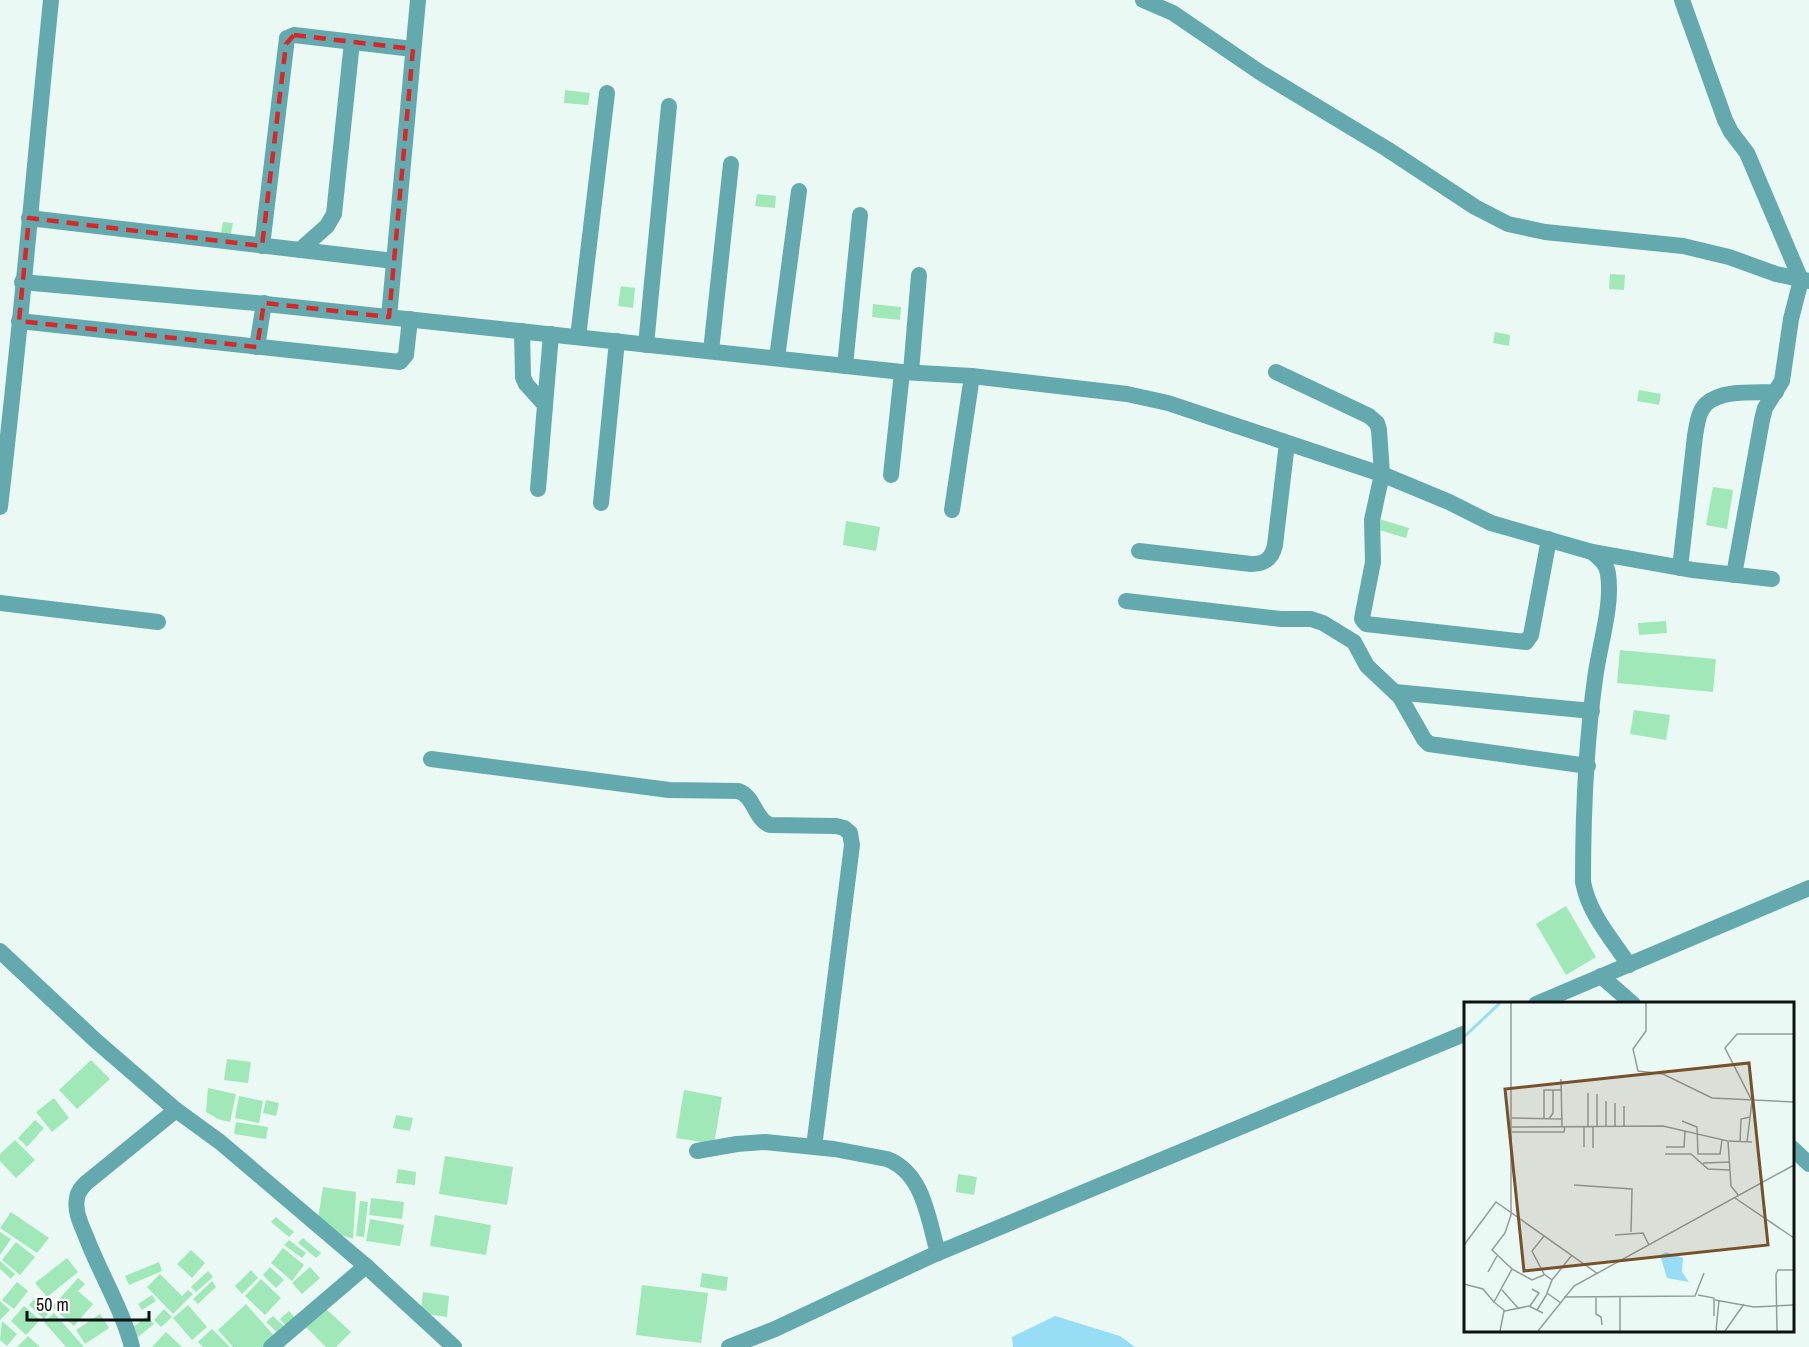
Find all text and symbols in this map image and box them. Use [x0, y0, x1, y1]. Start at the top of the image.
inset map [1464, 1002, 1794, 1332]
scale bar [27, 1284, 148, 1322]
text: 50 m [36, 1292, 69, 1317]

